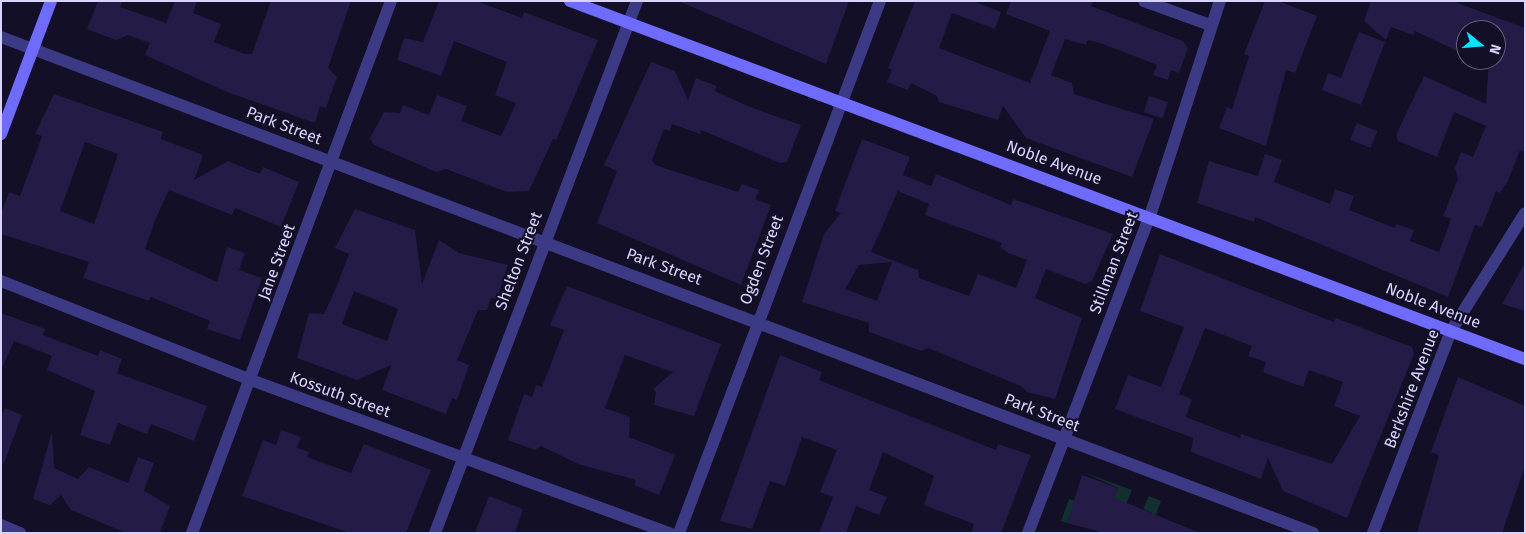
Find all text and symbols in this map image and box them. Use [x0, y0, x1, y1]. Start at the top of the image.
north arrow [1456, 20, 1506, 70]
text: N [1485, 42, 1504, 56]
street label: Park Street [244, 103, 324, 149]
street label: Noble Avenue [1004, 137, 1104, 189]
street label: Shelton Street [492, 209, 546, 313]
street label: Stillman Street [1086, 209, 1142, 317]
street label: Ogden Street [736, 212, 788, 308]
street label: Jane Street [254, 221, 300, 303]
street label: Park Street [624, 244, 704, 290]
street label: Noble Avenue [1383, 279, 1483, 333]
street label: Berkshire Avenue [1380, 327, 1444, 451]
street label: Kossuth Street [287, 368, 393, 422]
street label: Park Street [1002, 390, 1082, 436]

